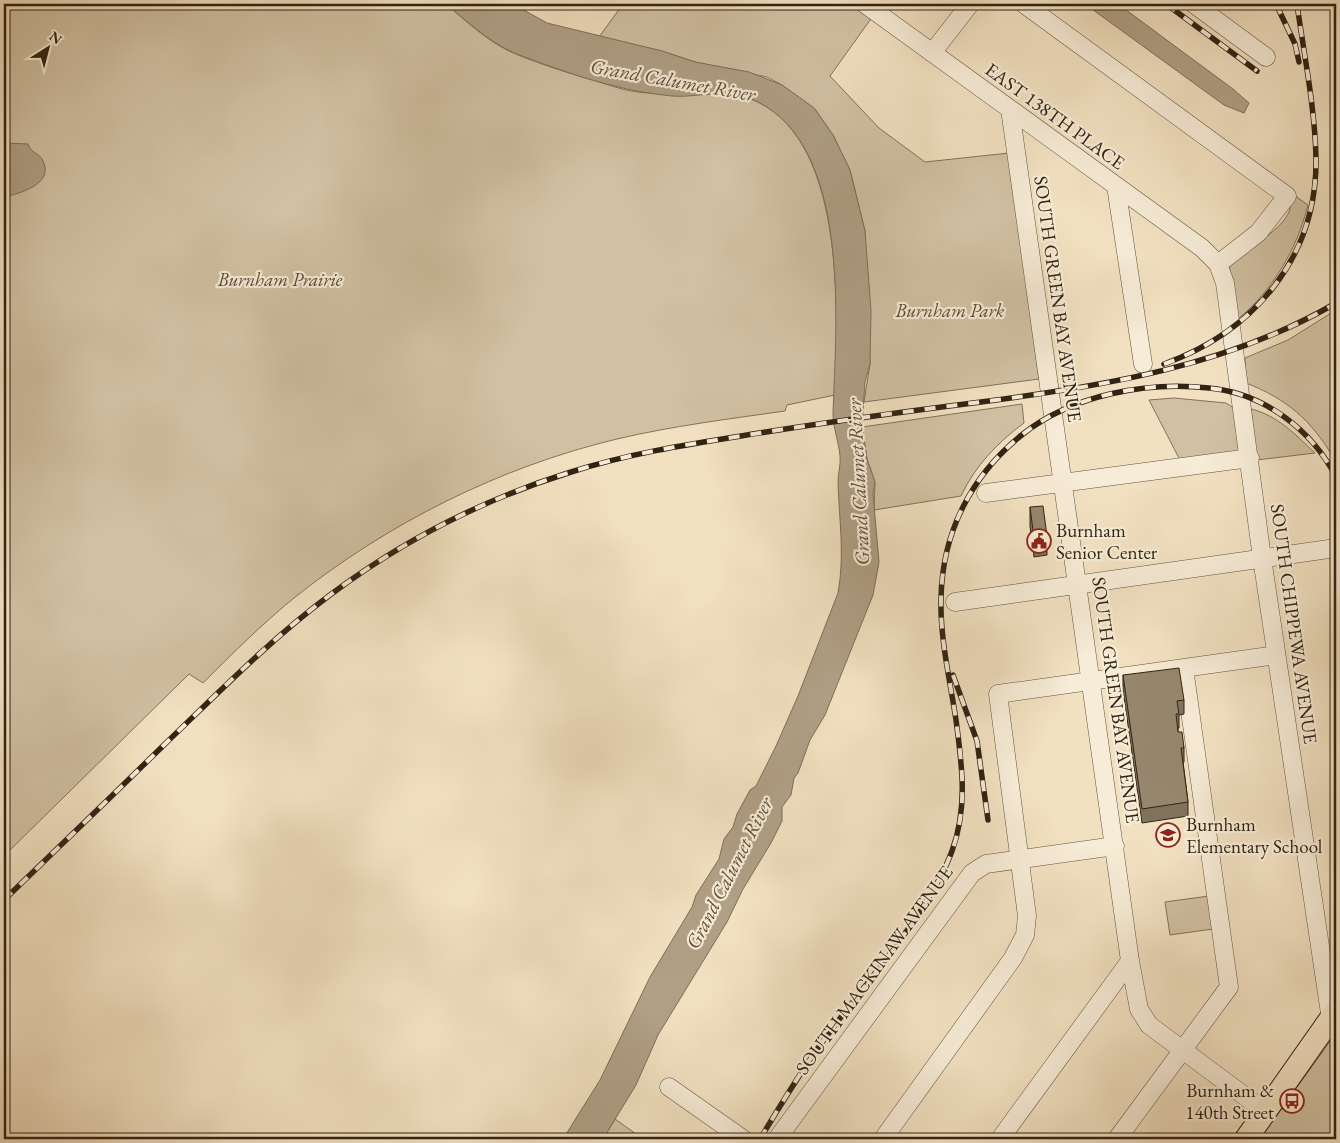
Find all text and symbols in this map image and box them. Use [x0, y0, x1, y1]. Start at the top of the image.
north arrow [22, 22, 72, 72]
text: N [46, 27, 66, 48]
water label: Grand Calumet River [588, 53, 759, 108]
street label: EAST 138TH PLACE [980, 57, 1130, 175]
street label: SOUTH GREEN BAY AVENUE [1028, 174, 1088, 424]
park label: Burnham Prairie [217, 267, 343, 292]
park label: Burnham Park [895, 298, 1005, 323]
water label: Grand Calumet River [841, 396, 875, 566]
street label: SOUTH CHIPPEWA AVENUE [1265, 502, 1323, 746]
place label: Burnham Senior Center [1056, 518, 1158, 565]
public building icon: Burnham Senior Center [1026, 528, 1052, 554]
street label: SOUTH GREEN BAY AVENUE [1086, 575, 1146, 825]
water label: Grand Calumet River [679, 791, 779, 953]
place label: Burnham Elementary School [1186, 812, 1323, 859]
school or university icon: Burnham Elementary School [1155, 822, 1181, 848]
street label: SOUTH MACKINAW AVENUE [790, 860, 958, 1079]
place label: Burnham & 140th Street [1185, 1078, 1274, 1125]
bus stop icon: Burnham & 140th Street [1279, 1088, 1305, 1114]

